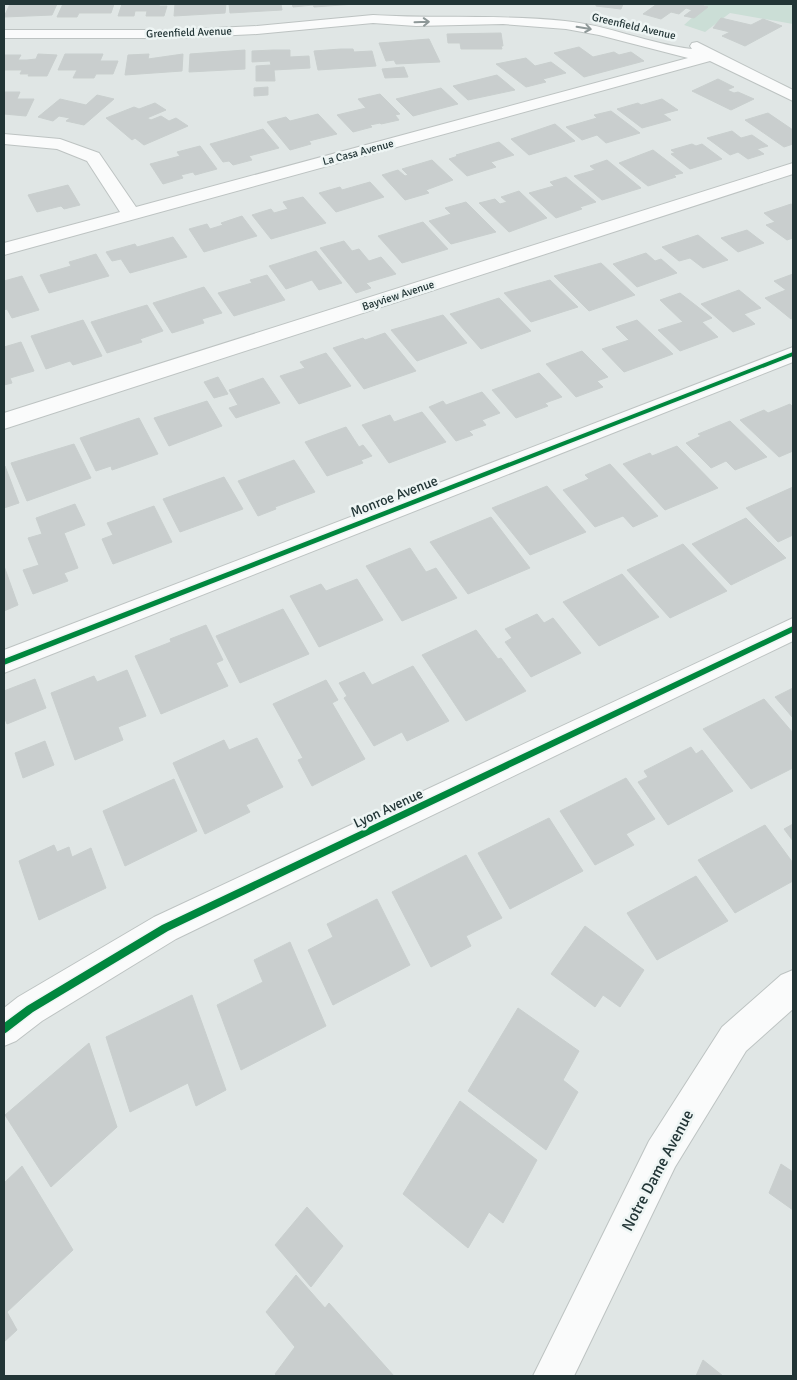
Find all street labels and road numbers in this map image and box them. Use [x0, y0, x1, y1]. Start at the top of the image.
street label: Greenfield Avenue [591, 11, 677, 42]
street label: Greenfield Avenue [146, 25, 232, 40]
street label: La Casa Avenue [321, 137, 395, 168]
street label: Bayview Avenue [360, 278, 436, 313]
street label: Monroe Avenue [348, 472, 440, 521]
street label: Lyon Avenue [351, 785, 426, 832]
street label: Notre Dame Avenue [617, 1106, 698, 1235]

